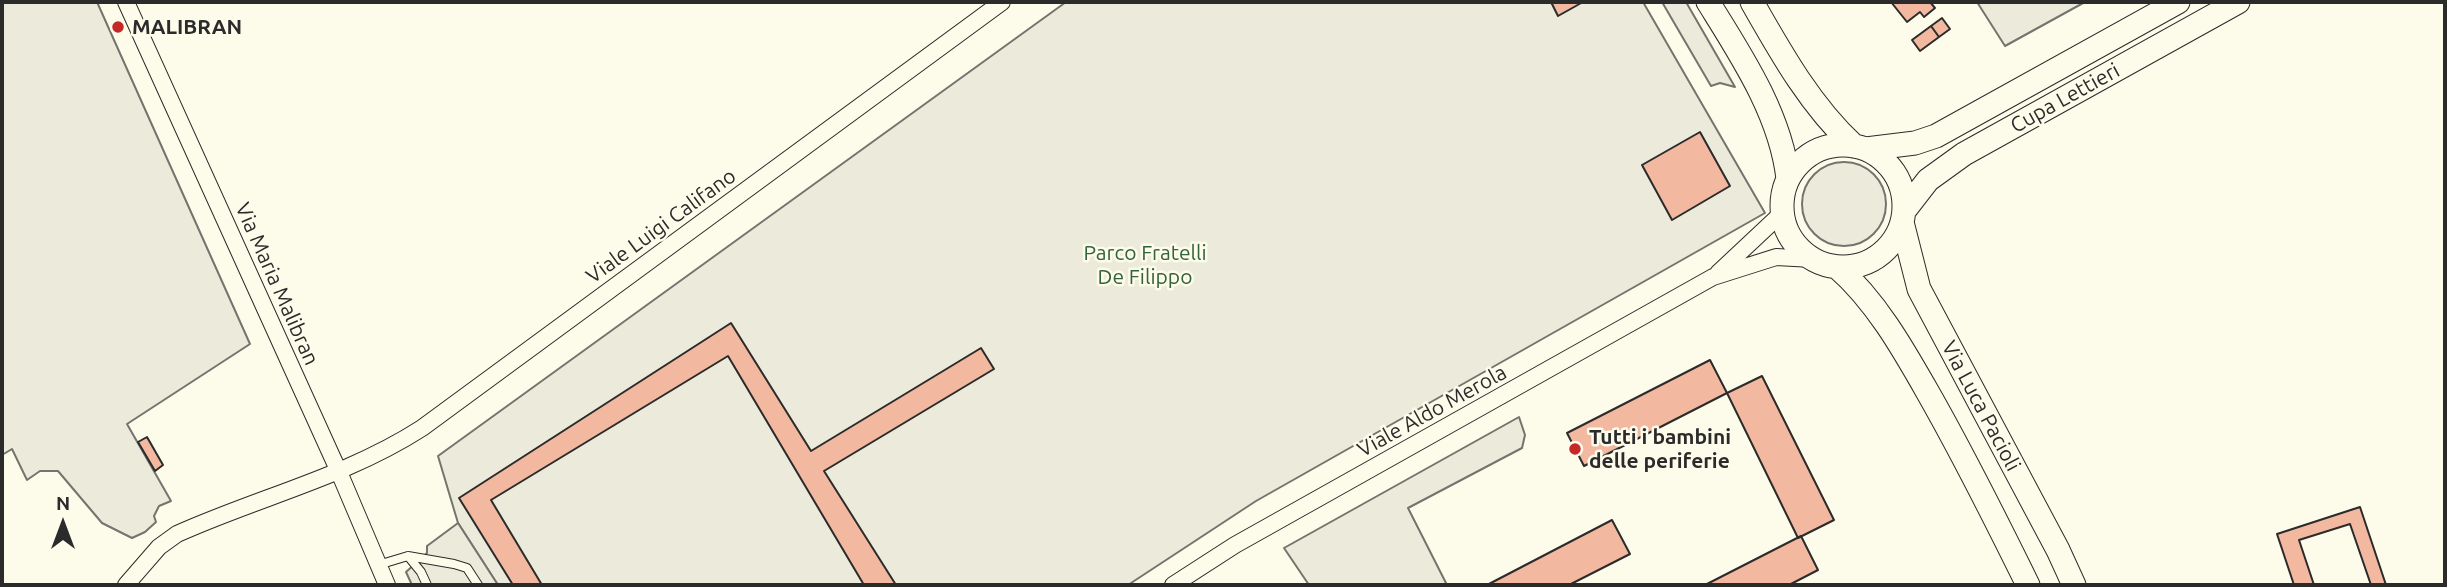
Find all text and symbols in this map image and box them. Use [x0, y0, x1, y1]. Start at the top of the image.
place label: MALIBRAN [132, 14, 242, 40]
marker: MALIBRAN [110, 19, 126, 35]
street label: Cupa Lettieri [2006, 58, 2124, 138]
street label: Viale Luigi Califano [581, 163, 741, 289]
street label: Via Maria Malibran [230, 199, 324, 369]
park label: Parco Fratelli De Filippo [1083, 240, 1207, 290]
street label: Via Luca Pacioli [1936, 337, 2026, 475]
street label: Viale Aldo Merola [1353, 360, 1511, 462]
place label: Tutti i bambini delle periferie [1589, 424, 1731, 474]
marker: Tutti i bambini delle periferie [1567, 441, 1583, 457]
north arrow [28, 489, 98, 559]
text: N [56, 492, 70, 514]

